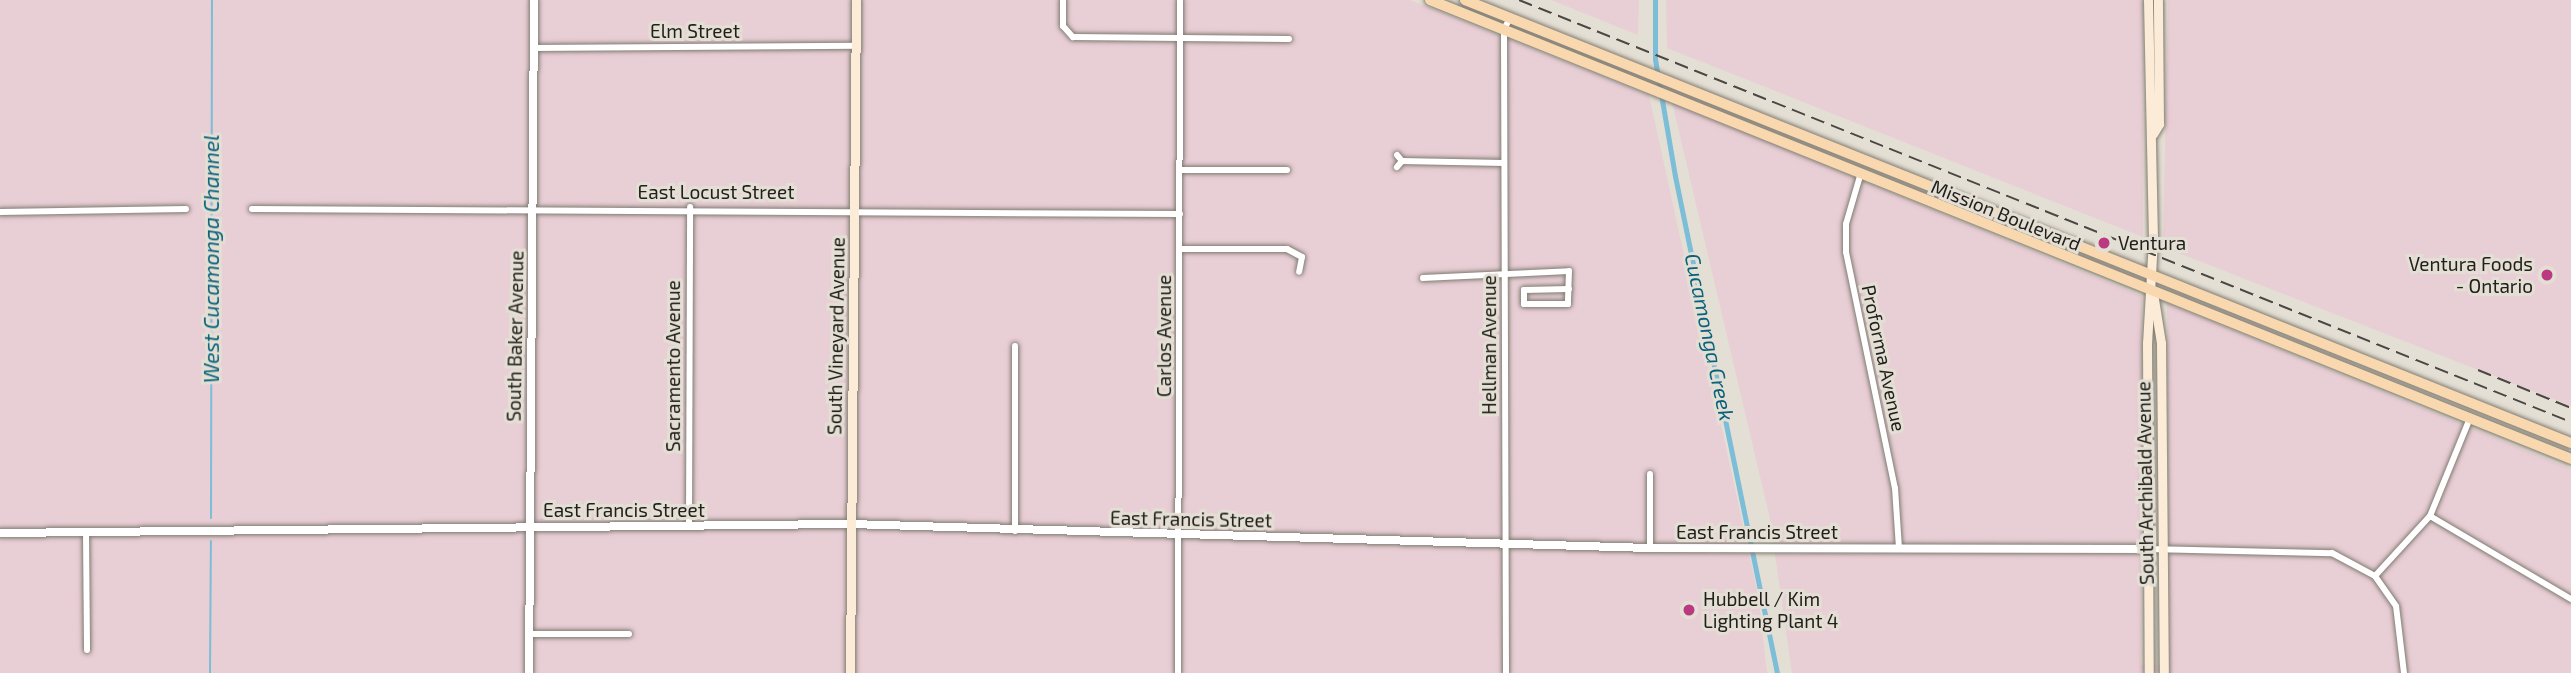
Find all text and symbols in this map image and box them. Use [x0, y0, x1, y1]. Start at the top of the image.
street label: Elm Street [650, 20, 740, 42]
water label: West Cucamonga Channel [198, 135, 224, 383]
street label: Mission Boulevard [1928, 175, 2084, 255]
street label: East Locust Street [638, 181, 794, 203]
place label: Ventura [2118, 232, 2186, 254]
marker: Ventura [2096, 235, 2112, 251]
street label: South Vineyard Avenue [823, 236, 849, 436]
street label: South Baker Avenue [502, 250, 528, 422]
water label: Cucamonga Creek [1680, 251, 1740, 423]
place label: Ventura Foods - Ontario [2408, 253, 2533, 297]
marker: Ventura Foods - Ontario [2539, 267, 2555, 283]
street label: Carlos Avenue [1153, 275, 1175, 397]
street label: Hellman Avenue [1478, 275, 1500, 415]
street label: Sacramento Avenue [662, 280, 684, 452]
street label: Proforma Avenue [1857, 282, 1911, 434]
street label: South Archibald Avenue [2132, 380, 2158, 586]
street label: East Francis Street [543, 499, 705, 521]
street label: East Francis Street [1110, 506, 1272, 532]
street label: East Francis Street [1676, 521, 1838, 543]
place label: Hubbell / Kim Lighting Plant 4 [1703, 588, 1838, 632]
marker: Hubbell / Kim Lighting Plant 4 [1681, 602, 1697, 618]

